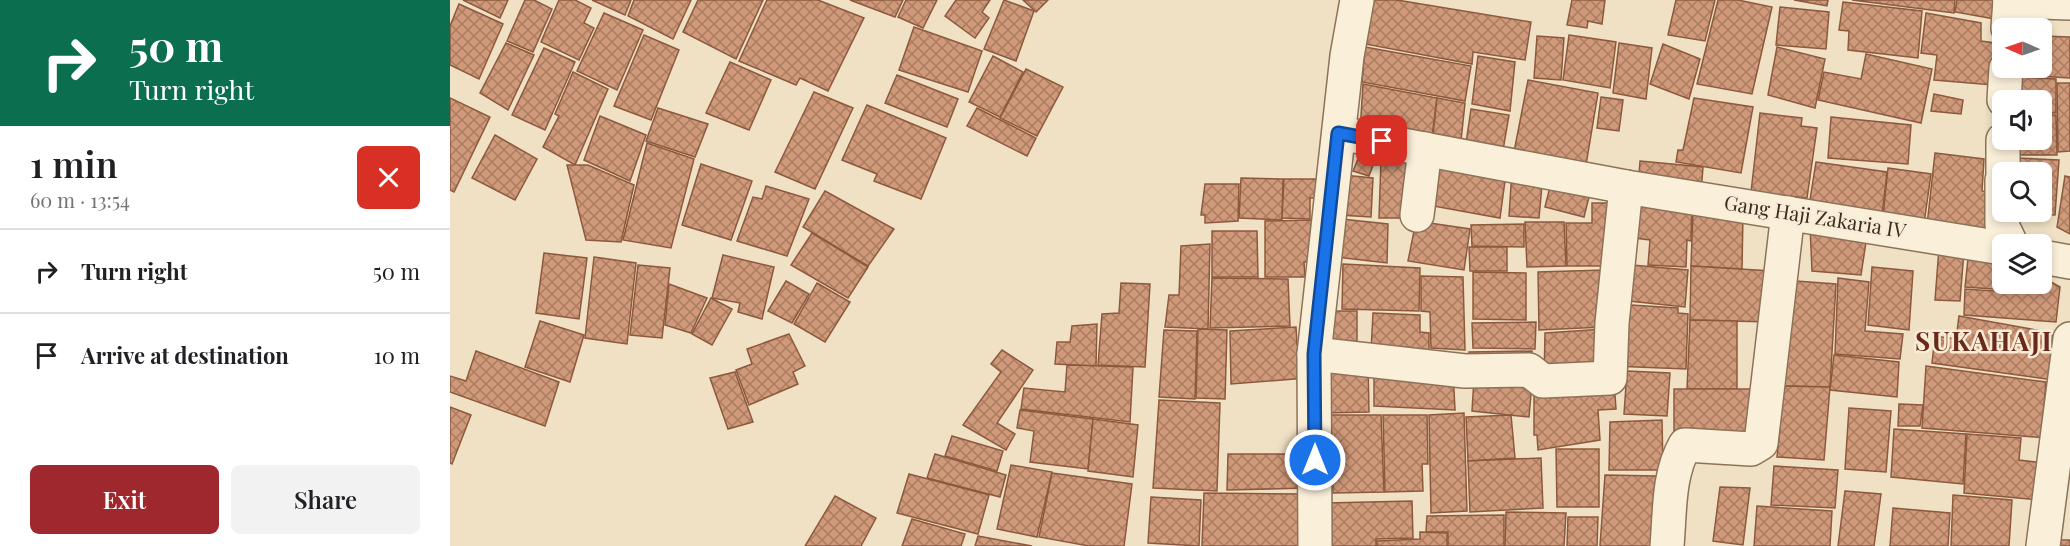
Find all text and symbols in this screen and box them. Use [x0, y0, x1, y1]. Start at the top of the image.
text: 50 m [129, 17, 223, 73]
north arrow [1992, 18, 2052, 78]
map controls [1992, 18, 2052, 294]
icon: right [30, 24, 108, 102]
text: Turn right [129, 71, 254, 107]
button: sound [1992, 90, 2052, 150]
pin [1356, 115, 1407, 166]
icon: arrive [1365, 124, 1398, 157]
text: 1 min [30, 139, 118, 187]
button: close [357, 146, 420, 209]
button: search [1992, 162, 2052, 222]
text: 60 m · 13:54 [30, 186, 130, 213]
street label: Gang Haji Zakaria IV [1722, 188, 1909, 243]
button: layers [1992, 234, 2052, 294]
icon: right [30, 255, 63, 288]
text: Turn right [81, 256, 187, 286]
text: 50 m [373, 256, 420, 286]
district label: SUKAHAJI [1915, 323, 2053, 358]
icon: arrive [30, 339, 63, 372]
text: Arrive at destination [81, 340, 289, 370]
text: 10 m [374, 340, 420, 370]
position arrow [1283, 428, 1347, 492]
button: Exit [30, 465, 219, 534]
button: Share [231, 465, 420, 534]

